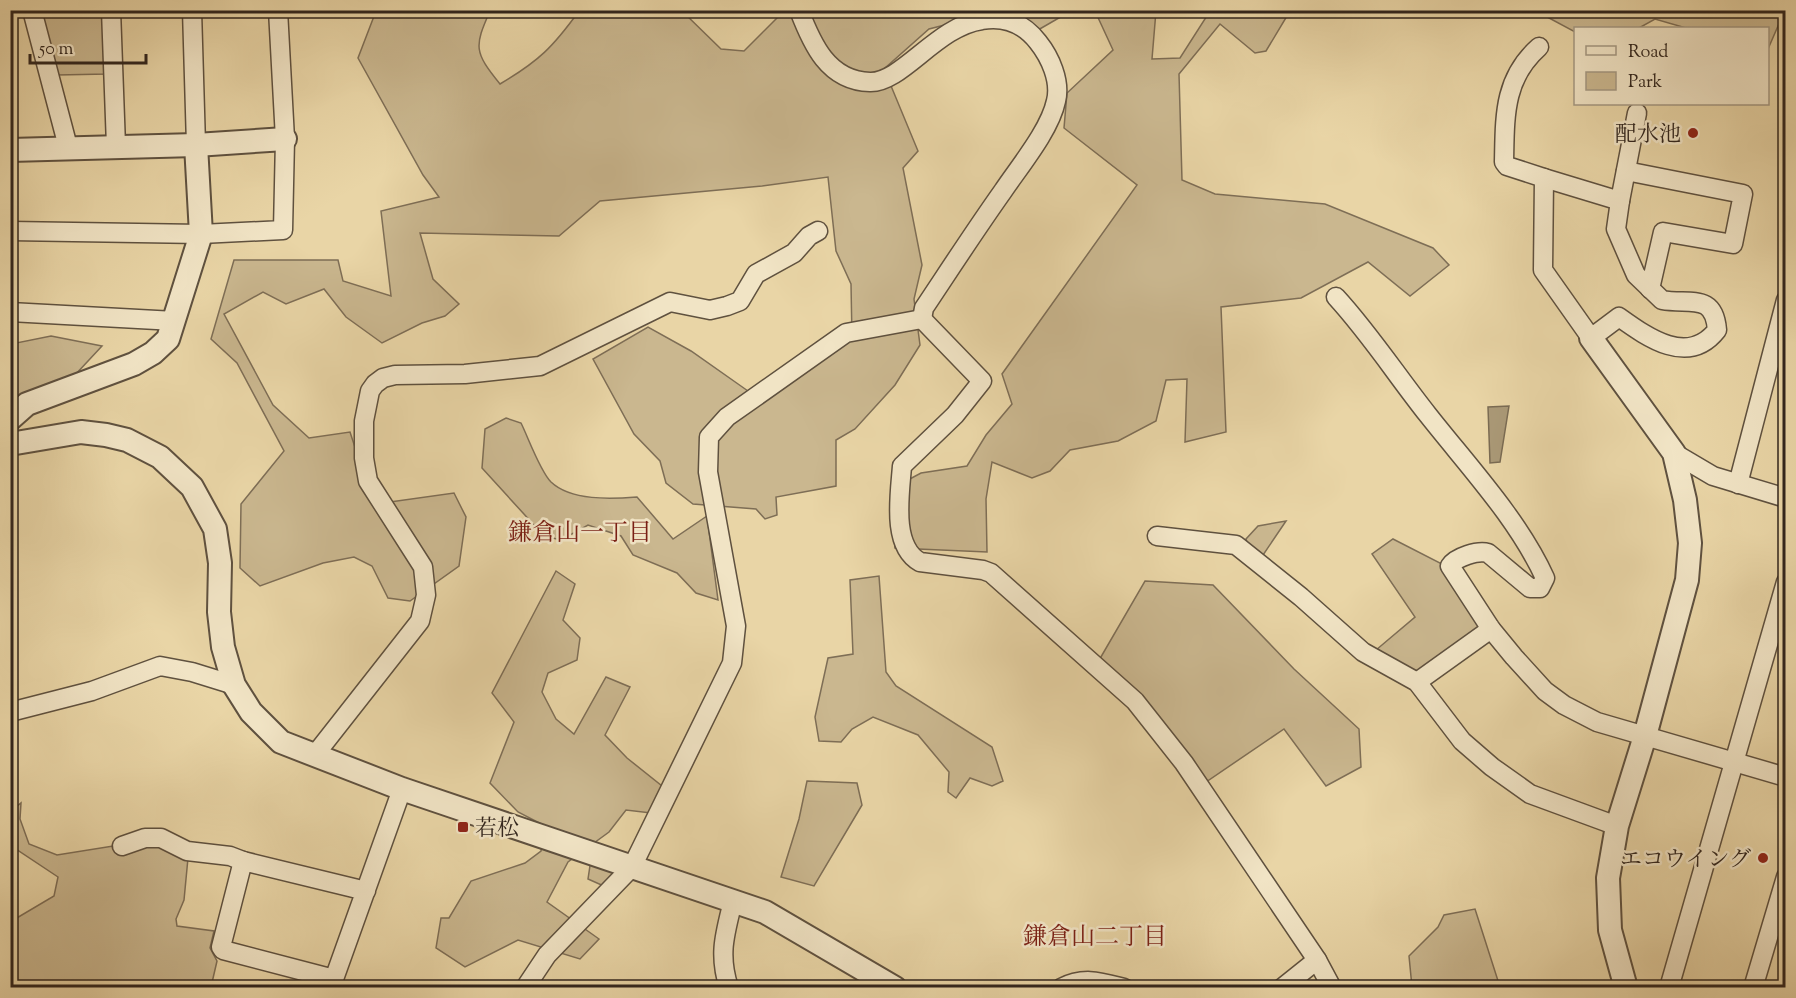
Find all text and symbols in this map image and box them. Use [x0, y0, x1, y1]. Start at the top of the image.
scale bar [30, 27, 146, 65]
legend [1574, 27, 1769, 105]
text: 50 m [38, 37, 74, 63]
text: Road [1628, 40, 1668, 66]
text: Park [1628, 70, 1663, 96]
place label: 配水池 [1615, 120, 1681, 152]
marker: 配水池 [1686, 126, 1700, 140]
district label: 鎌倉山一丁目 [508, 517, 652, 551]
place label: 若松 [475, 814, 519, 846]
marker: 若松 [456, 820, 470, 834]
place label: エコウイング [1620, 845, 1751, 877]
marker: エコウイング [1756, 851, 1770, 865]
district label: 鎌倉山二丁目 [1023, 921, 1167, 955]

